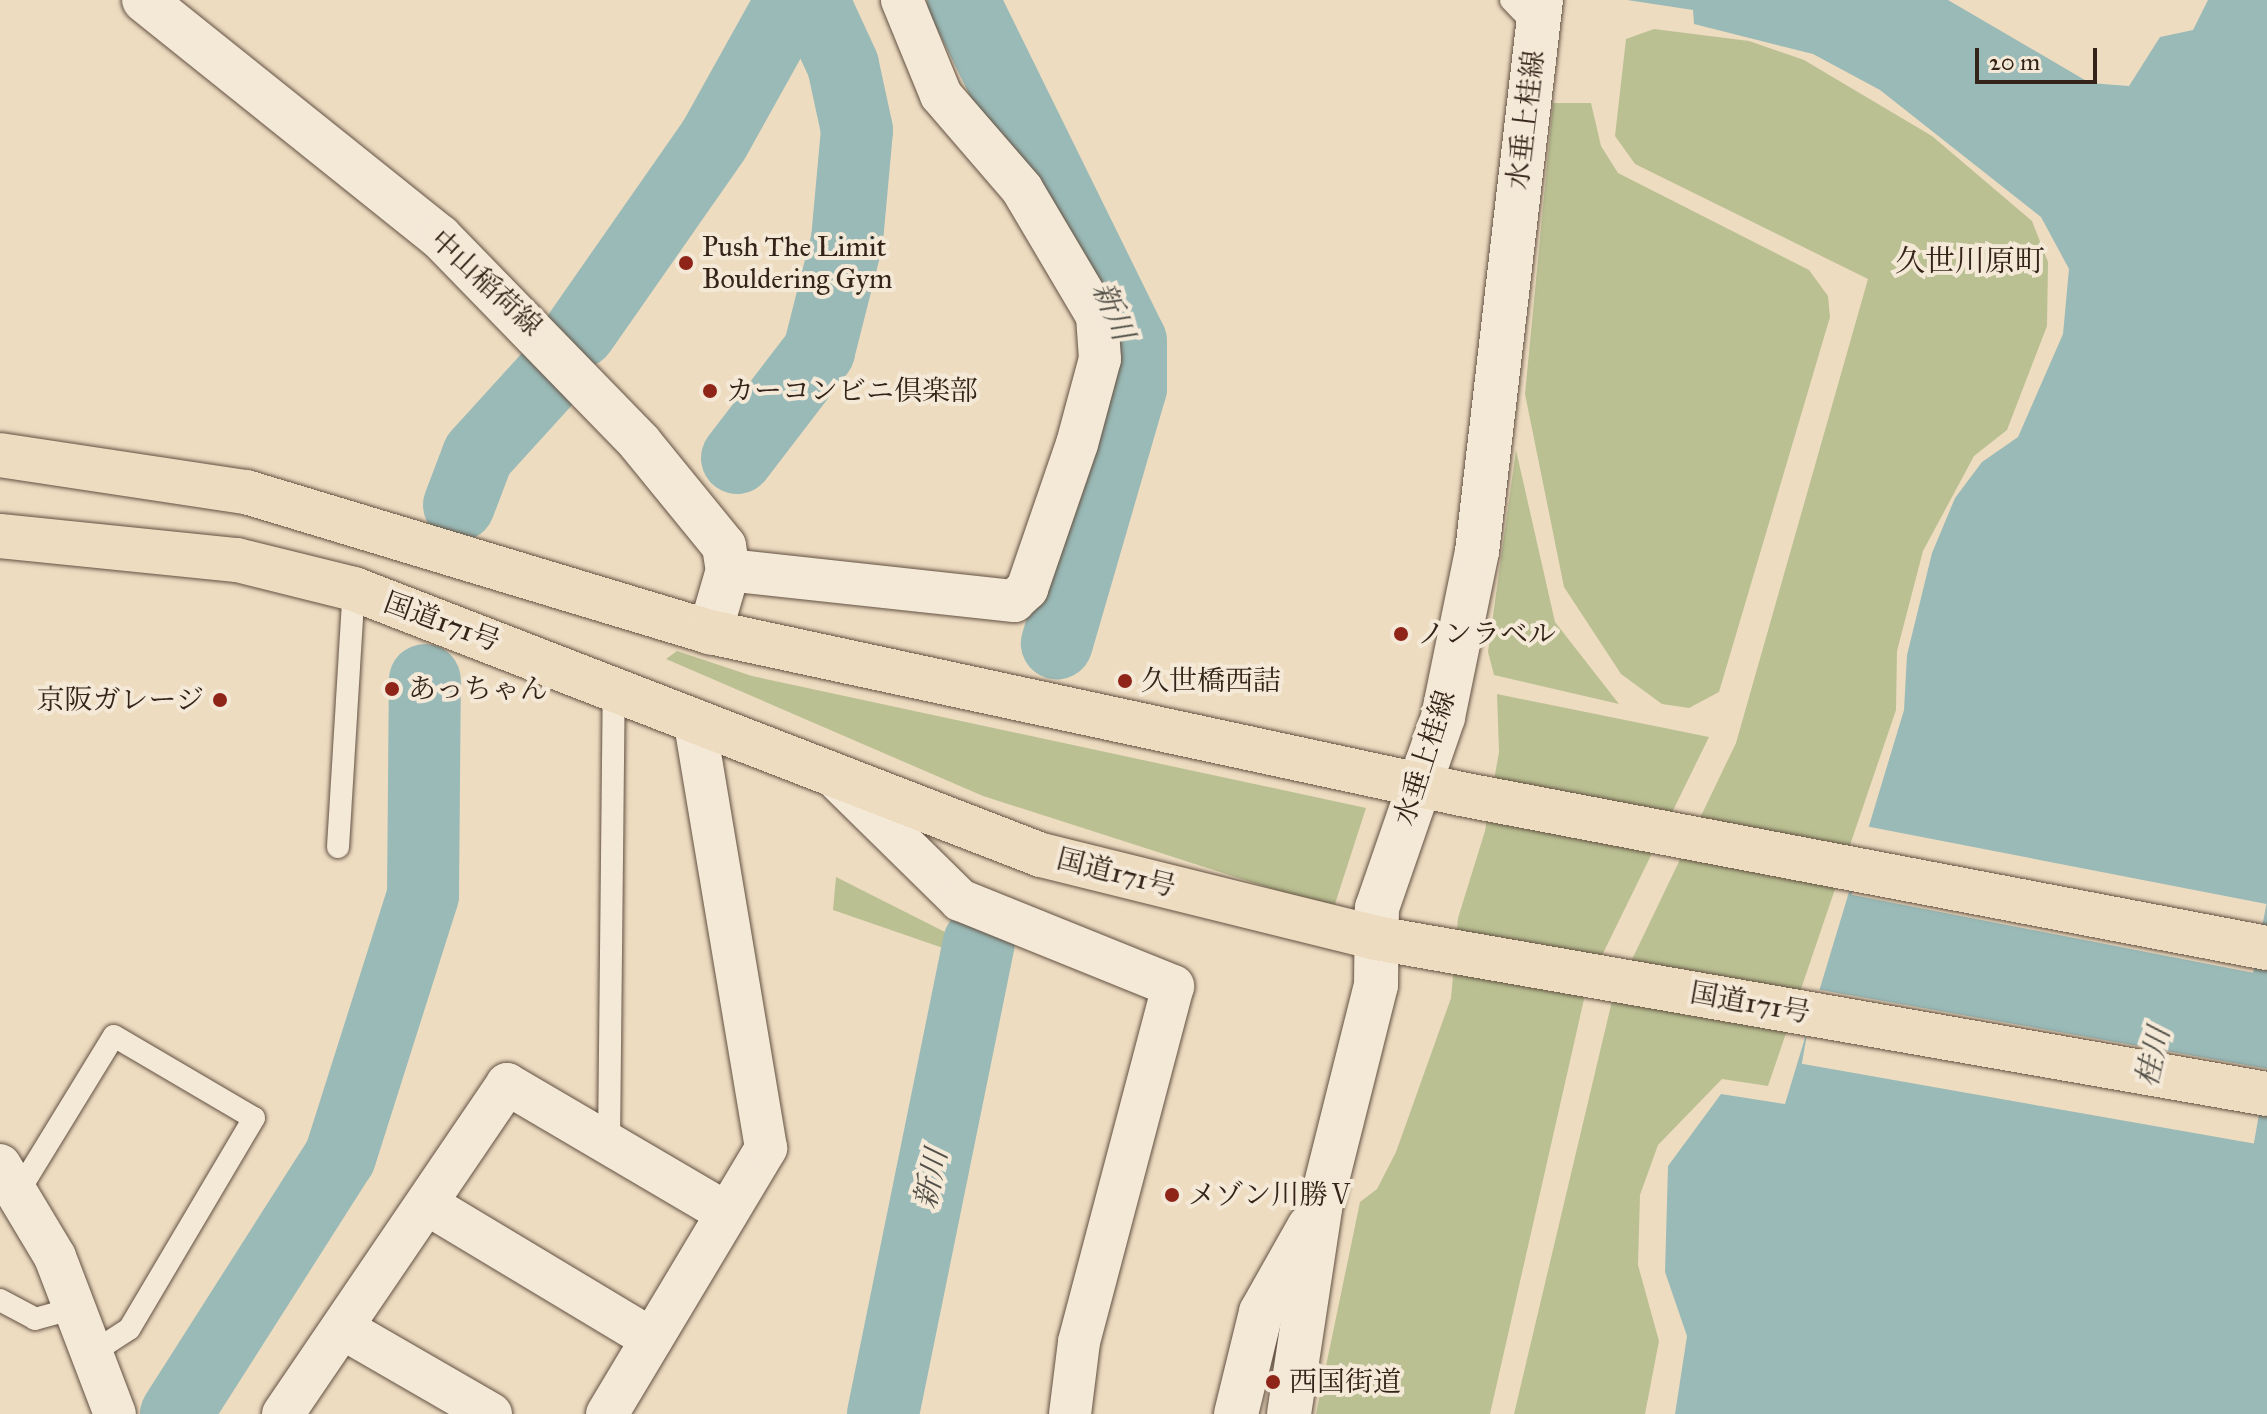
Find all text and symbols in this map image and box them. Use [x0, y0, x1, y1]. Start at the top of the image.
scale bar [1979, 32, 2101, 82]
text: 20 m [1989, 47, 2040, 77]
street label: 水垂上桂線 [1501, 48, 1551, 192]
street label: 中山稲荷線 [423, 223, 549, 343]
place label: Push The Limit Bouldering Gym [702, 230, 893, 296]
district label: 久世川原町 [1895, 243, 2045, 279]
marker: Push The Limit Bouldering Gym [677, 254, 695, 272]
water label: 新川 [1085, 276, 1141, 346]
place label: カーコンビニ倶楽部 [726, 374, 978, 408]
marker: カーコンビニ倶楽部 [701, 382, 719, 400]
street label: 国道171号 [379, 586, 505, 658]
place label: ノンラベル [1417, 617, 1557, 651]
marker: ノンラベル [1392, 625, 1410, 643]
place label: 久世橋西詰 [1141, 664, 1281, 698]
place label: あっちゃん [408, 672, 548, 706]
marker: 久世橋西詰 [1116, 672, 1134, 690]
marker: あっちゃん [383, 680, 401, 698]
place label: 京阪ガレージ [36, 683, 204, 717]
street label: 水垂上桂線 [1387, 686, 1463, 830]
marker: 京阪ガレージ [211, 691, 229, 709]
street label: 国道171号 [1053, 842, 1179, 904]
street label: 国道171号 [1687, 976, 1813, 1030]
water label: 桂川 [2129, 1024, 2177, 1090]
water label: 新川 [907, 1146, 955, 1212]
place label: メゾン川勝Ⅴ [1188, 1178, 1356, 1212]
marker: メゾン川勝Ⅴ [1163, 1186, 1181, 1204]
place label: 西国街道 [1289, 1365, 1401, 1399]
marker: 西国街道 [1264, 1373, 1282, 1391]

